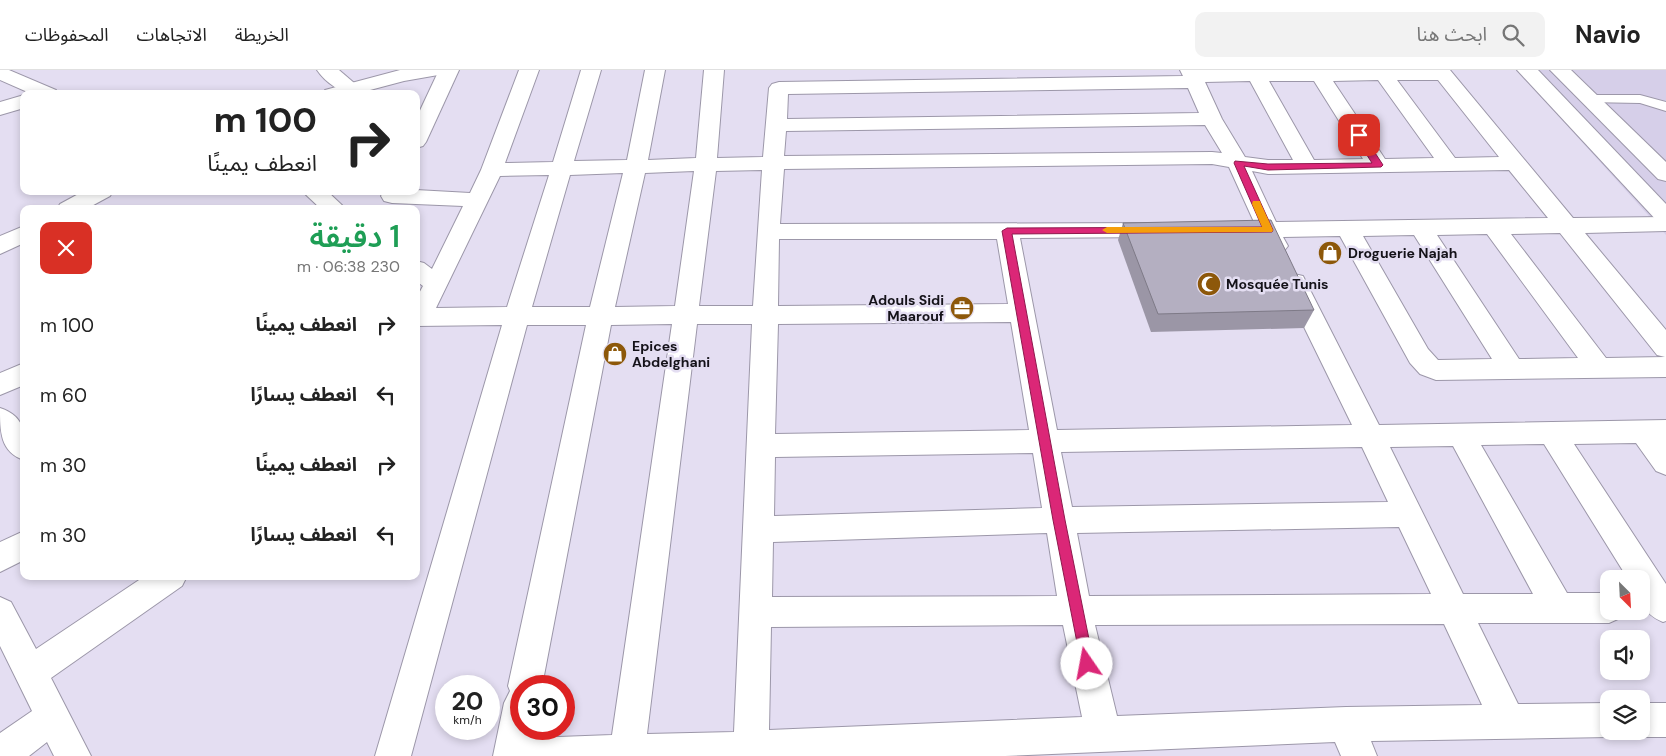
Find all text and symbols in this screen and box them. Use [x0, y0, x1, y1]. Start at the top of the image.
search box [1195, 12, 1545, 57]
text: Navio [1575, 19, 1641, 50]
icon: search [1499, 21, 1527, 49]
text: ابحث هنا [1417, 22, 1487, 47]
text: المحفوظات [25, 23, 109, 47]
text: الاتجاهات [137, 23, 207, 47]
text: الخريطة [235, 23, 289, 47]
text: 100 m [214, 97, 317, 143]
icon: right [335, 110, 400, 175]
pin [1338, 114, 1380, 156]
icon: arrive [1345, 121, 1373, 149]
text: انعطف يمينًا [207, 149, 317, 178]
text: 1 دقيقة [309, 217, 400, 256]
button: close [40, 222, 92, 274]
shop icon: Droguerie Najah [1317, 240, 1343, 266]
place label: Droguerie Najah [1348, 244, 1457, 262]
text: 230 m · 06:38 [297, 256, 400, 277]
mosque icon: Mosquée Tunis [1196, 271, 1222, 297]
place label: Mosquée Tunis [1226, 275, 1329, 293]
place label: Adouls Sidi Maarouf [868, 291, 944, 325]
office icon: Adouls Sidi Maarouf [949, 295, 975, 321]
icon: right [372, 311, 400, 339]
text: انعطف يمينًا [255, 312, 357, 337]
text: 100 m [40, 313, 94, 338]
place label: Epices Abdelghani [632, 337, 710, 371]
shop icon: Epices Abdelghani [602, 341, 628, 367]
icon: left [372, 381, 400, 409]
text: انعطف يسارًا [250, 382, 357, 407]
text: 60 m [40, 383, 87, 408]
icon: right [372, 451, 400, 479]
text: انعطف يمينًا [255, 452, 357, 477]
text: 30 m [40, 453, 86, 478]
icon: left [372, 521, 400, 549]
text: انعطف يسارًا [250, 522, 357, 547]
text: 30 m [40, 523, 86, 548]
north arrow [1600, 570, 1650, 620]
map controls [1600, 570, 1650, 740]
button: sound [1600, 630, 1650, 680]
position arrow [1060, 637, 1112, 689]
speed limit sign: 30 [510, 675, 575, 740]
text: 20 [452, 685, 483, 718]
button: layers [1600, 690, 1650, 740]
text: km/h [453, 712, 482, 728]

